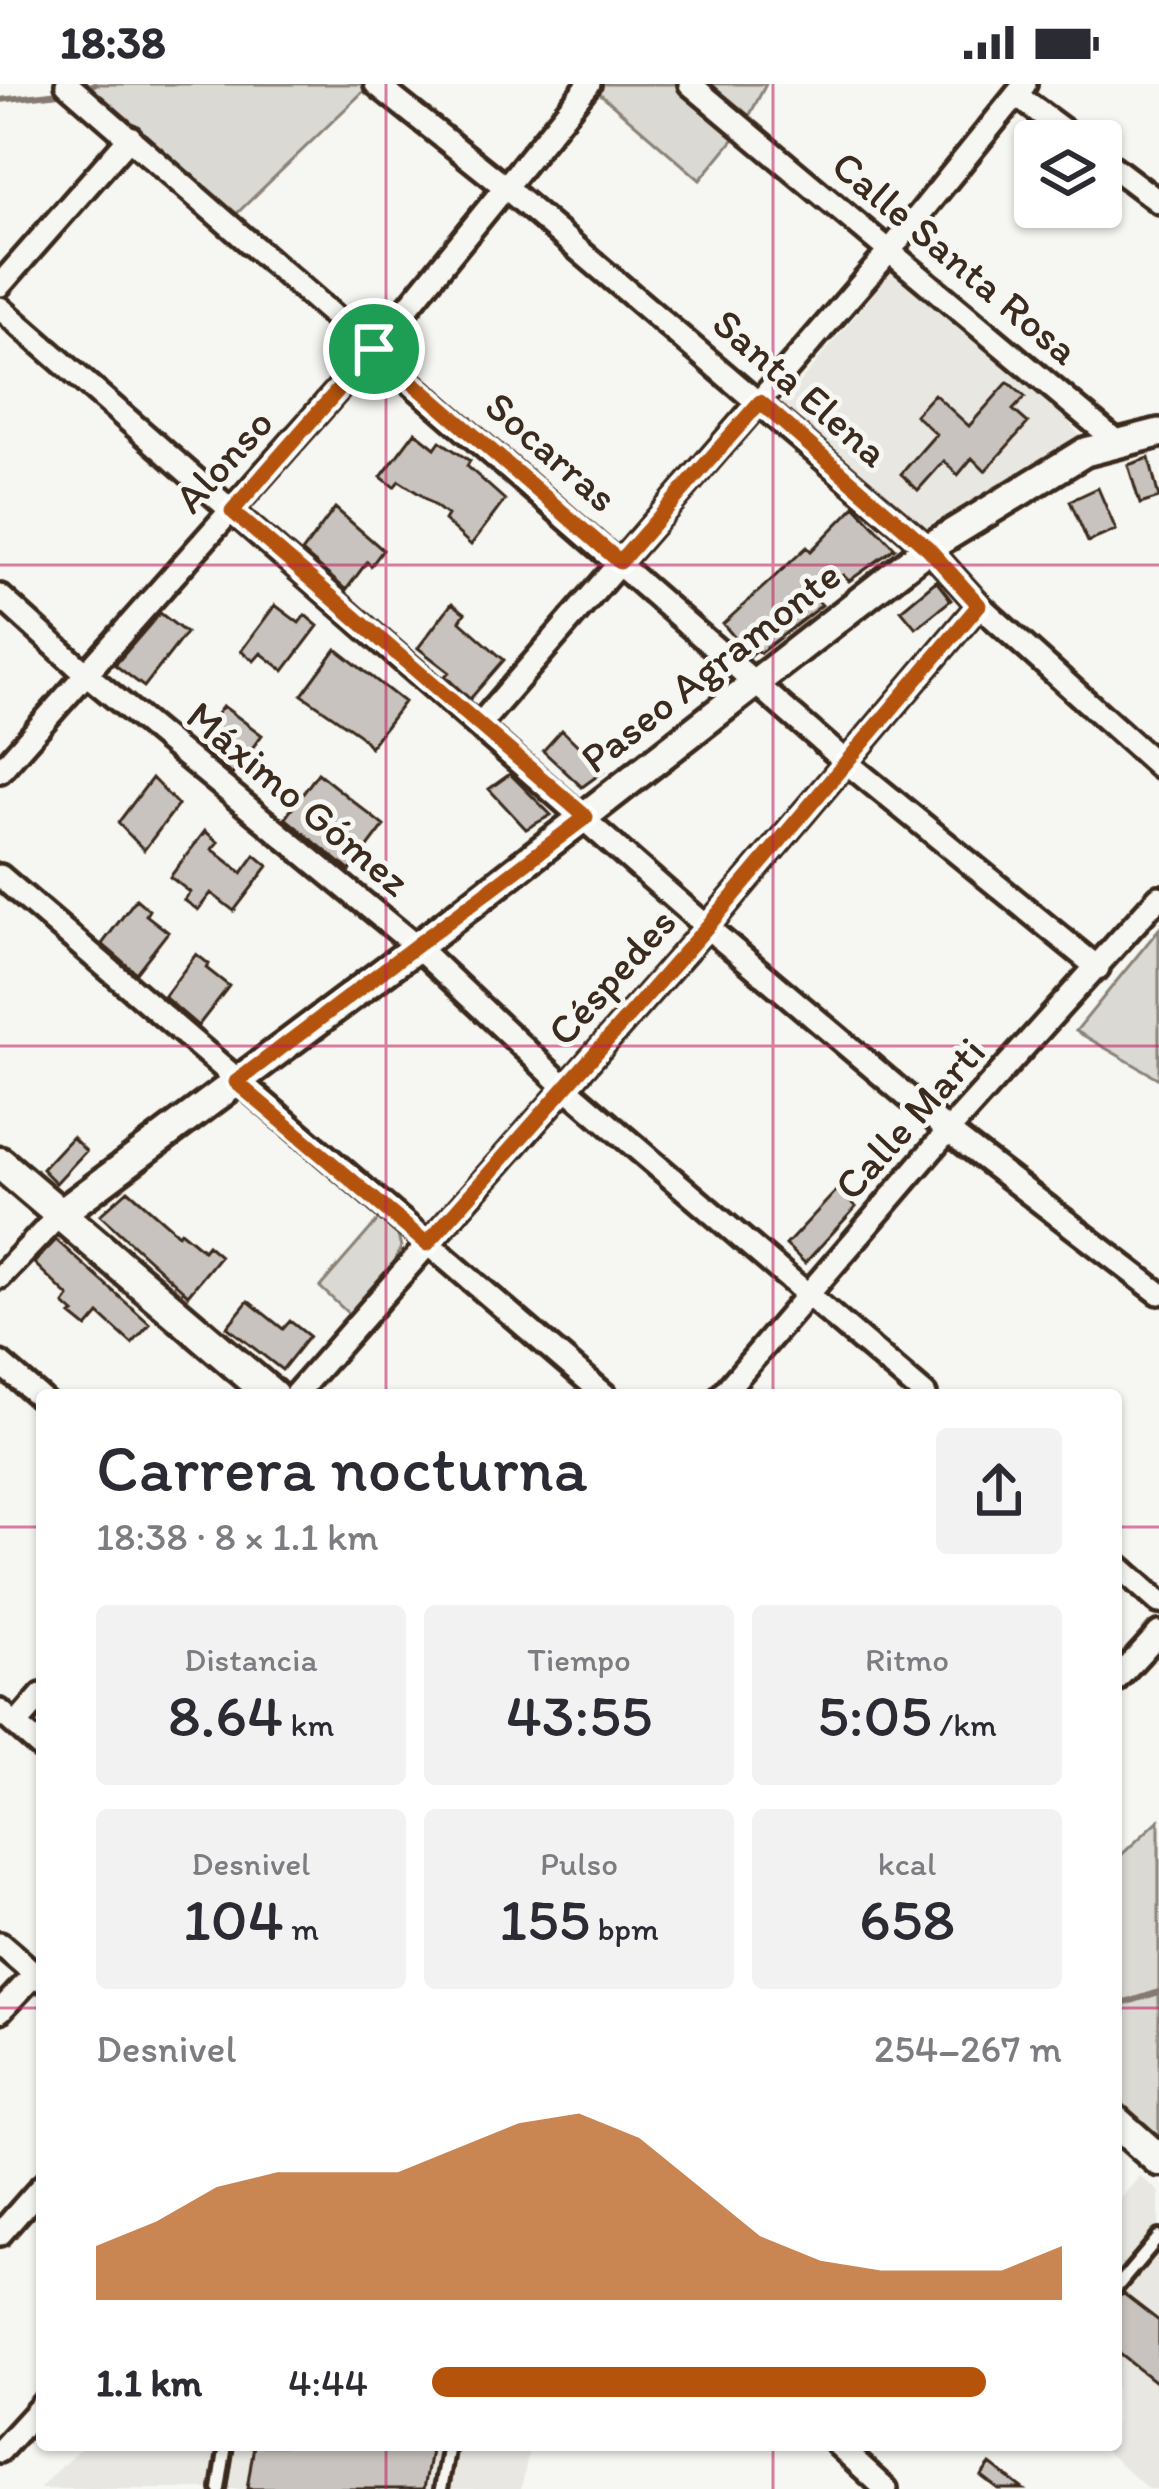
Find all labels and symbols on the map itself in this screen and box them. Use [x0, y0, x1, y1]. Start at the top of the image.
street label: Calle Santa Rosa [822, 139, 1089, 375]
street label: Santa Elena [702, 297, 899, 478]
pin [323, 298, 425, 400]
street label: Socarras [475, 380, 628, 523]
street label: Alonso [163, 398, 283, 523]
street label: Paseo Agramonte [570, 549, 850, 784]
street label: Máximo Gómez [176, 690, 421, 907]
street label: Céspedes [536, 897, 687, 1056]
street label: Calle Marti [823, 1027, 996, 1210]

